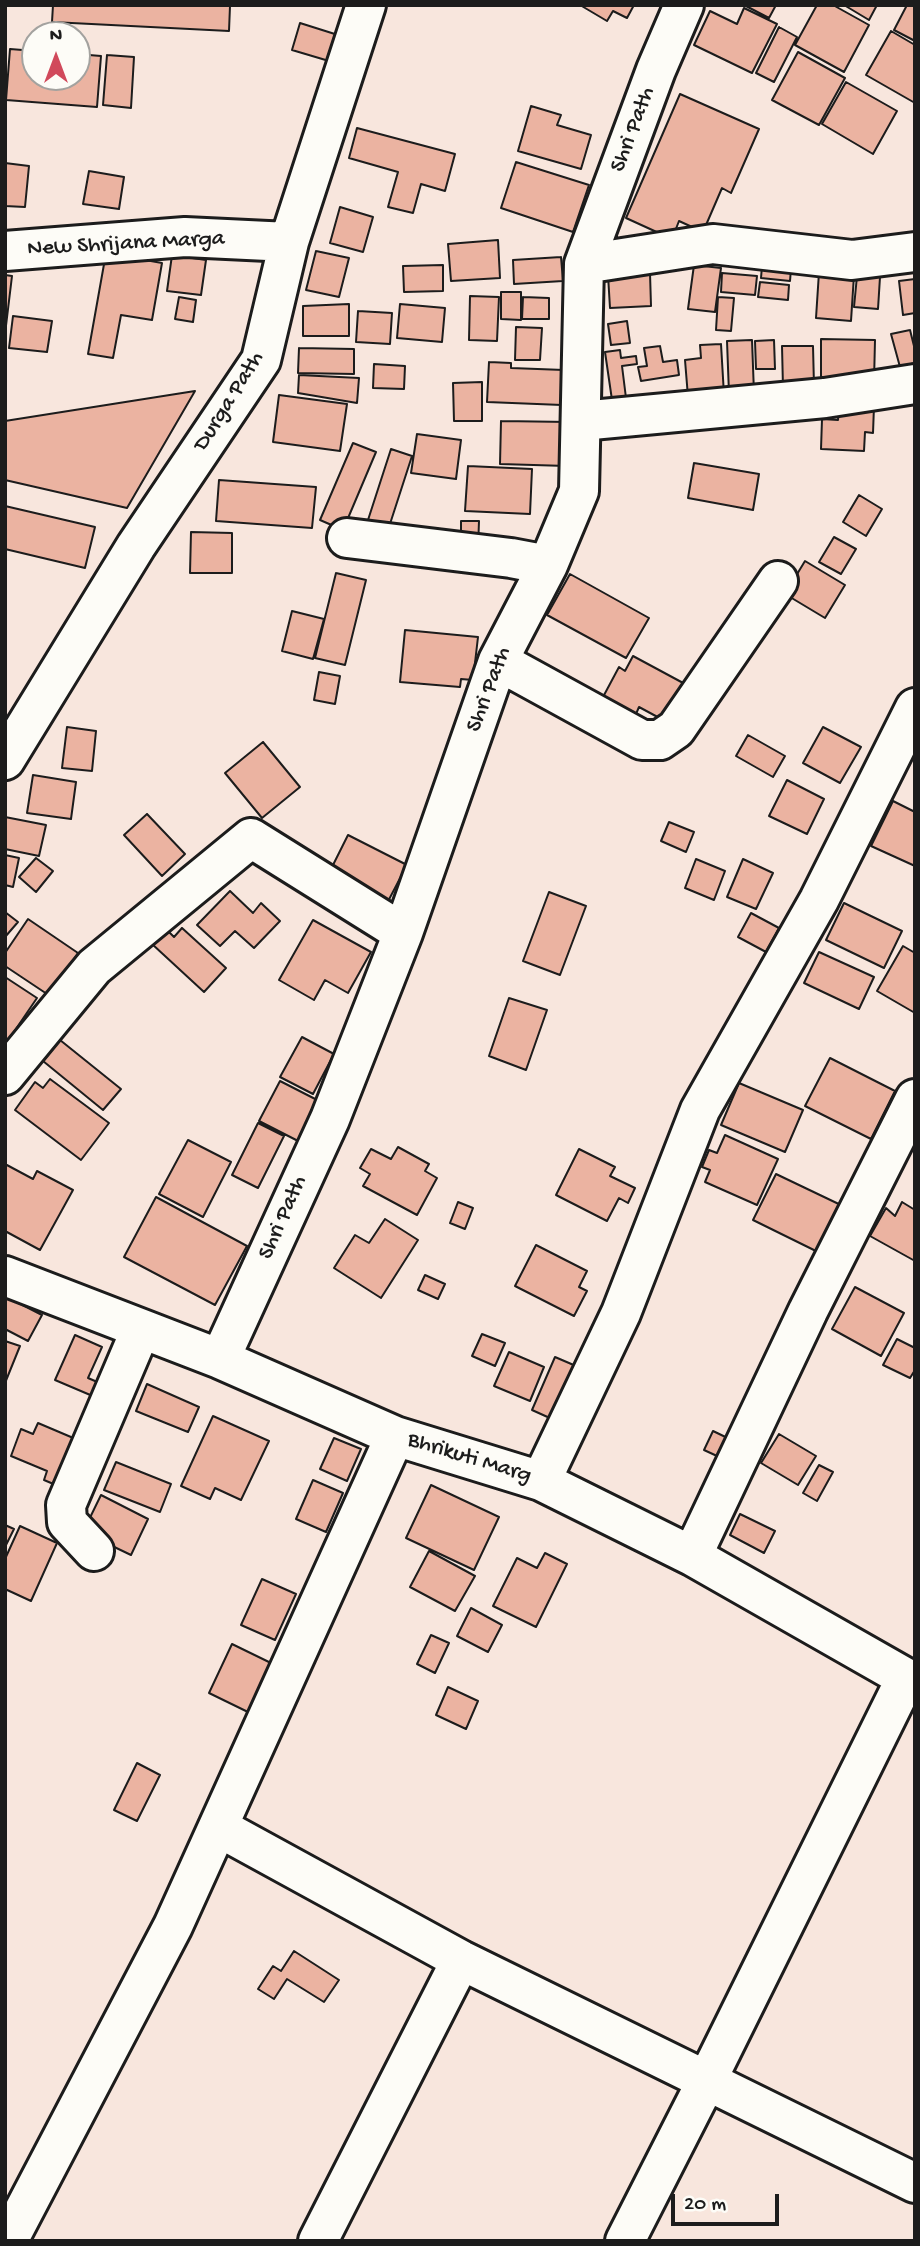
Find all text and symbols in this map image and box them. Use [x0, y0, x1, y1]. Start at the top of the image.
north arrow [21, 21, 91, 91]
text: N [50, 25, 62, 48]
street label: Shri Path [605, 84, 663, 176]
street label: New Shrijana Marga [27, 226, 225, 264]
street label: Durga Path [189, 347, 271, 457]
street label: Shri Path [461, 644, 519, 736]
street label: Shri Path [253, 1172, 315, 1264]
street label: Bhrikuti Marg [404, 1427, 534, 1491]
scale bar [675, 2180, 783, 2224]
text: 20 m [684, 2193, 726, 2218]

